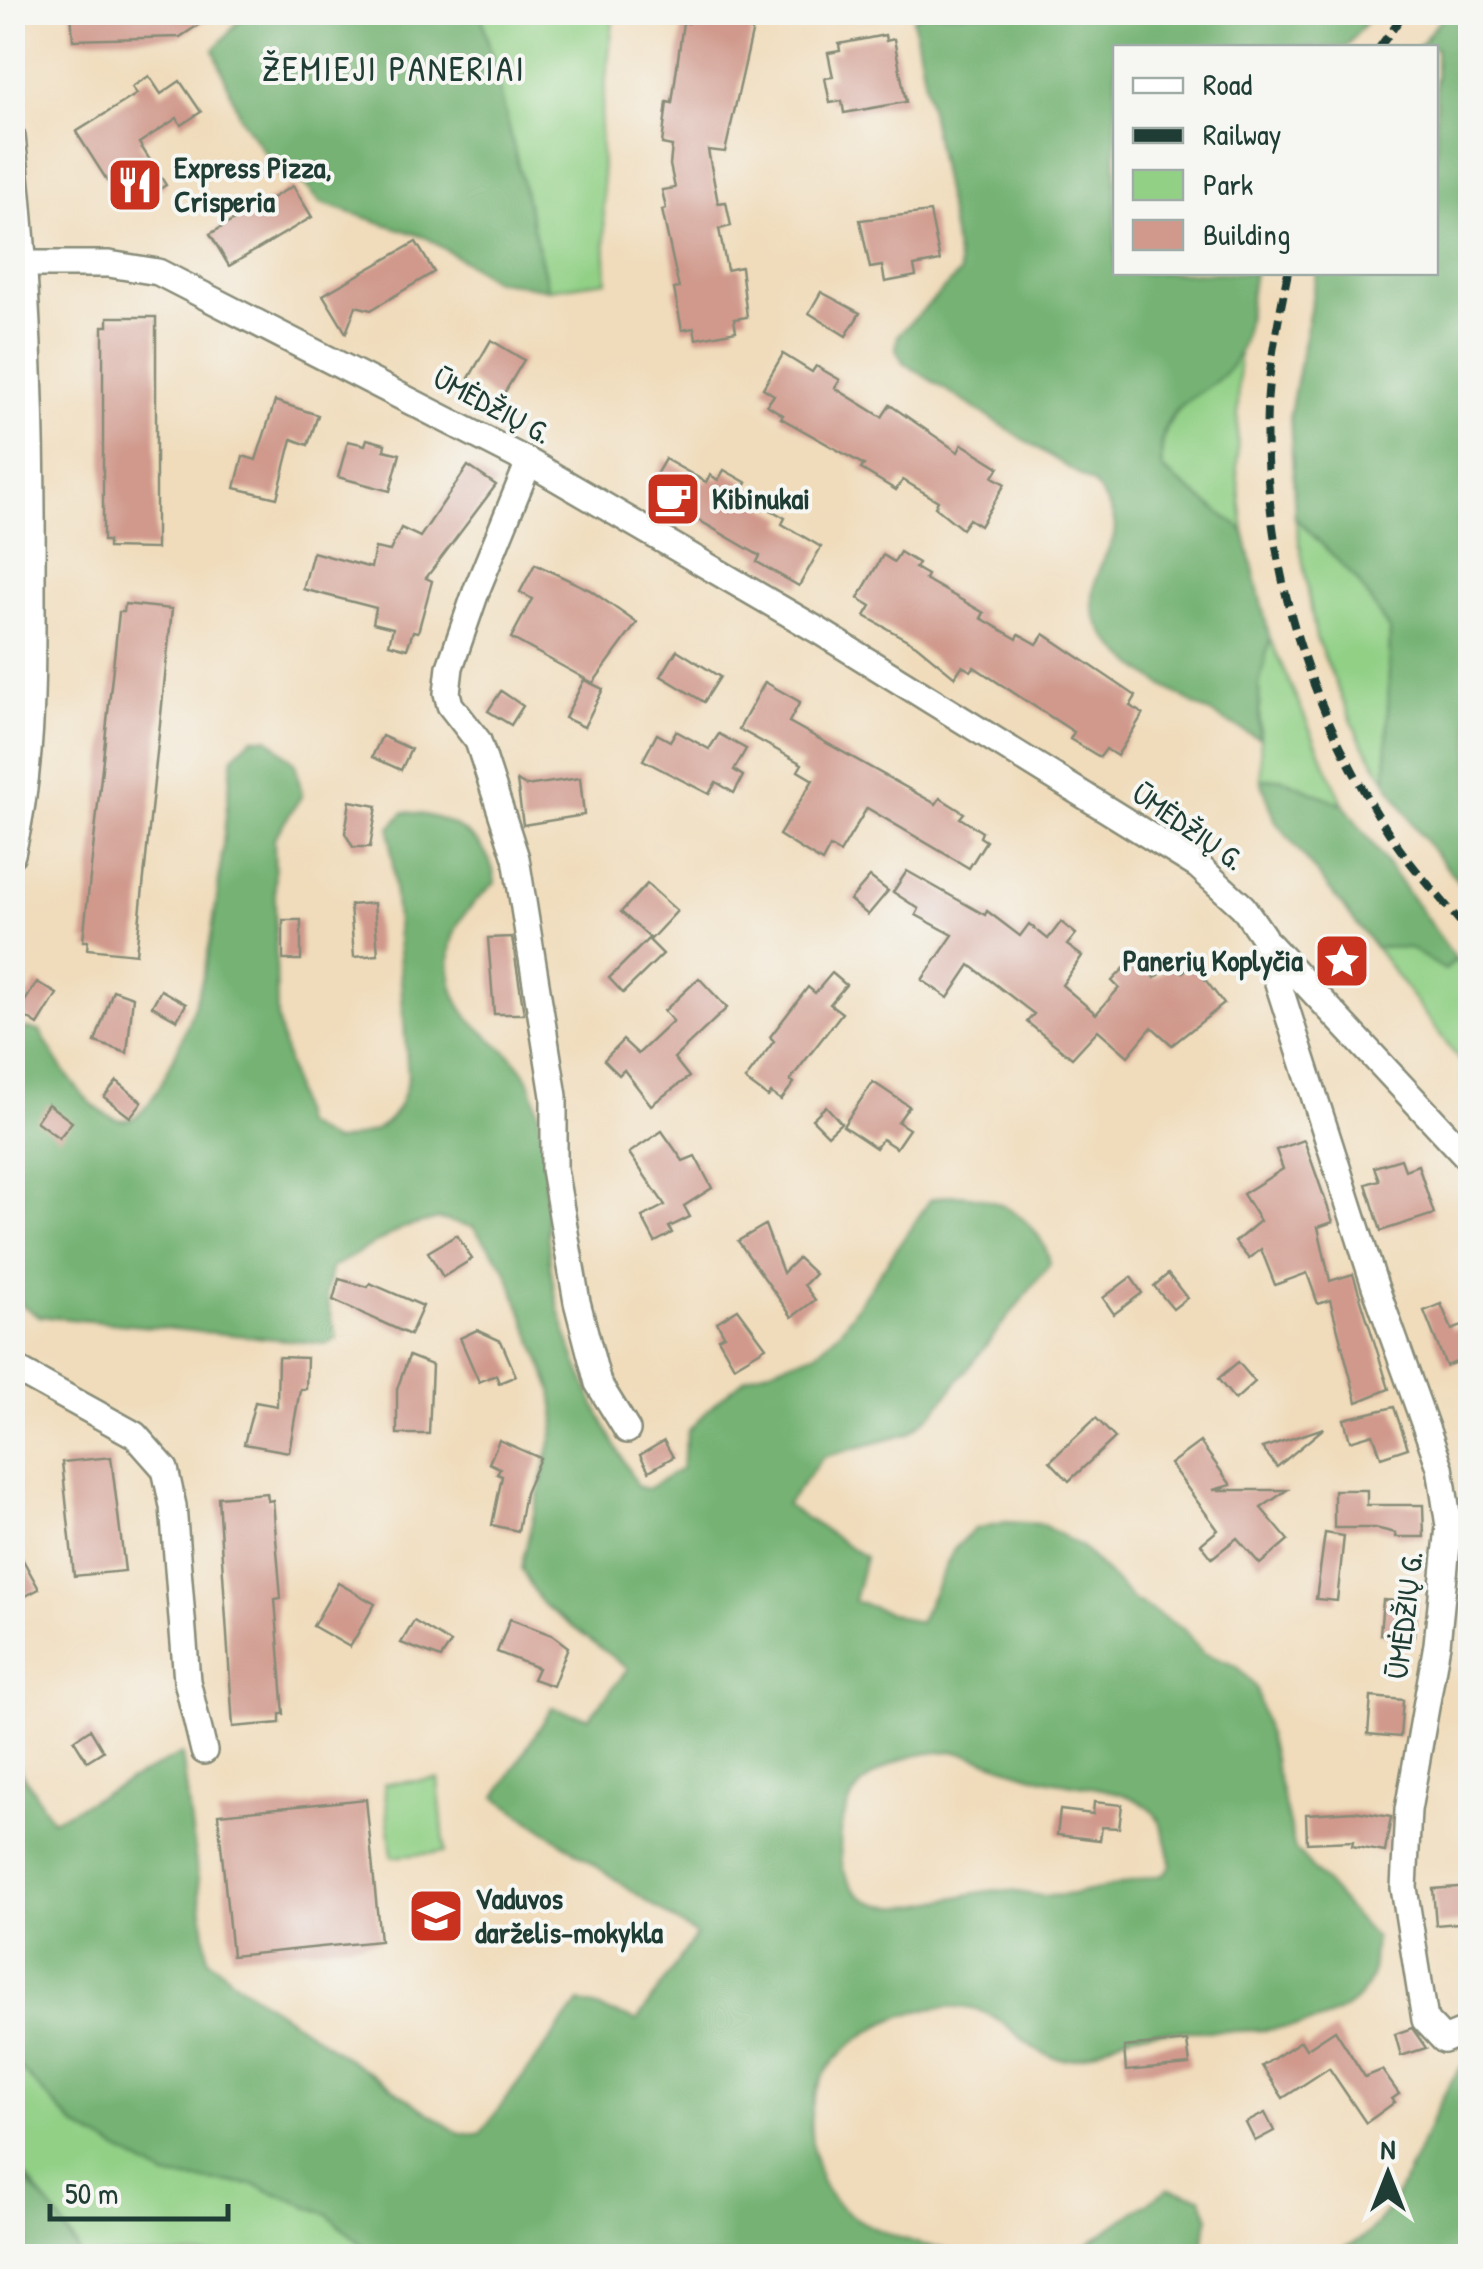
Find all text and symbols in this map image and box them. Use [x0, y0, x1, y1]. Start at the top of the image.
district label: ŽEMIEJI PANERIAI [262, 45, 526, 92]
legend [1113, 45, 1438, 275]
text: Road [1203, 64, 1252, 104]
text: Railway [1203, 114, 1281, 154]
place label: Express Pizza, Crisperia [174, 147, 332, 222]
restaurant icon: Express Pizza, Crisperia [105, 155, 165, 215]
text: Park [1203, 164, 1253, 204]
text: Building [1203, 214, 1290, 254]
street label: ŪMĖDŽIŲ G. [426, 357, 559, 453]
cafe icon: Kibinukai [643, 469, 703, 529]
place label: Kibinukai [712, 478, 810, 518]
street label: ŪMĖDŽIŲ G. [1125, 773, 1253, 879]
place icon: Panerių Koplyčia [1312, 931, 1372, 991]
place label: Panerių Koplyčia [1123, 940, 1303, 981]
street label: ŪMĖDŽIŲ G. [1376, 1549, 1432, 1681]
place label: Vaduvos darželis-mokykla [475, 1878, 663, 1953]
school or university icon: Vaduvos darželis-mokykla [406, 1886, 466, 1946]
north arrow [1338, 2124, 1438, 2224]
text: N [1381, 2130, 1396, 2168]
scale bar [50, 2159, 228, 2221]
text: 50 m [65, 2173, 118, 2213]

